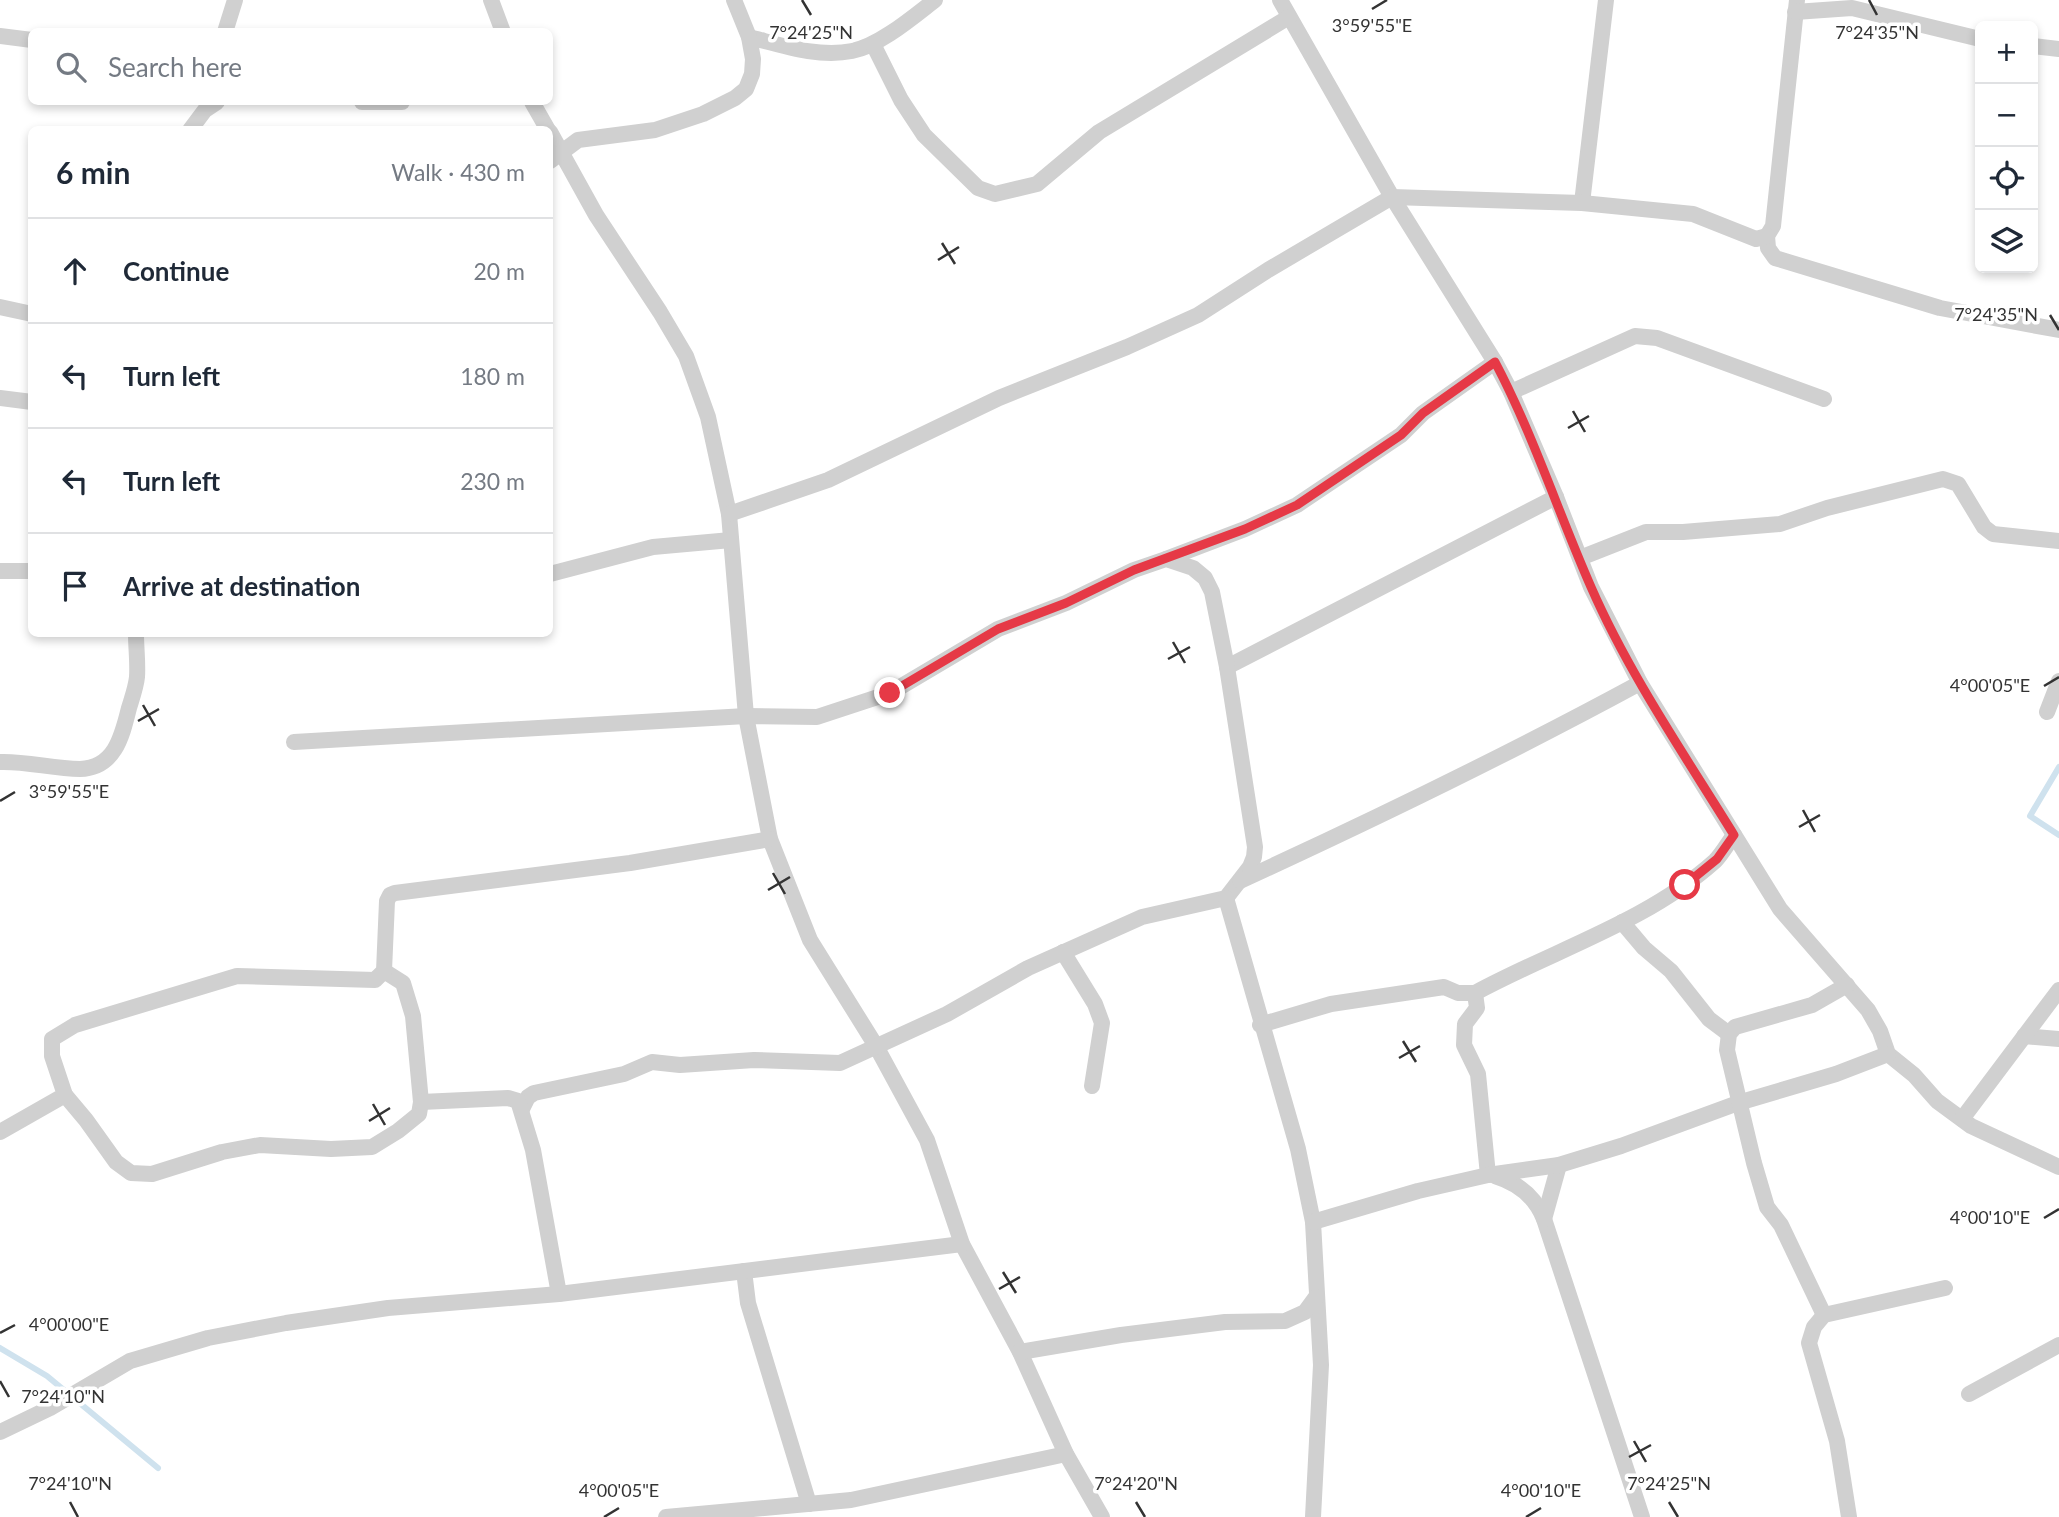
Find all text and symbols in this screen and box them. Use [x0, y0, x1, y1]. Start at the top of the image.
text: 3°59'55"E [1332, 14, 1412, 36]
text: 7°24'25"N [769, 21, 853, 43]
text: 7°24'35"N [1835, 21, 1919, 43]
map controls [1975, 21, 2038, 273]
button: + [1975, 21, 2038, 84]
search box [28, 28, 553, 105]
icon: search [52, 48, 90, 86]
text: Search here [108, 51, 242, 83]
button: − [1975, 84, 2038, 147]
button: locate [1975, 147, 2038, 210]
text: 6 min [56, 154, 130, 190]
text: Walk · 430 m [391, 158, 525, 186]
button: layers [1975, 210, 2038, 273]
icon: ahead [56, 252, 94, 290]
text: Continue [123, 255, 229, 287]
text: 20 m [474, 257, 525, 285]
text: 7°24'35"N [1954, 303, 2038, 325]
icon: left [56, 357, 94, 395]
text: Turn left [123, 360, 220, 392]
text: 180 m [460, 362, 525, 390]
icon: left [56, 462, 94, 500]
text: Turn left [123, 465, 220, 497]
text: 230 m [460, 467, 525, 495]
icon: arrive [56, 567, 94, 605]
text: Arrive at destination [123, 570, 360, 602]
text: 4°00'05"E [1950, 674, 2030, 696]
route end [874, 677, 905, 708]
text: 3°59'55"E [29, 780, 109, 802]
route start [1669, 869, 1700, 900]
text: 4°00'10"E [1950, 1206, 2030, 1228]
text: 4°00'00"E [29, 1313, 109, 1335]
text: 7°24'10"N [21, 1385, 105, 1407]
text: 7°24'10"N [28, 1472, 112, 1494]
text: 7°24'20"N [1094, 1472, 1178, 1494]
text: 7°24'25"N [1627, 1472, 1711, 1494]
text: 4°00'05"E [579, 1479, 659, 1501]
text: 4°00'10"E [1501, 1479, 1581, 1501]

